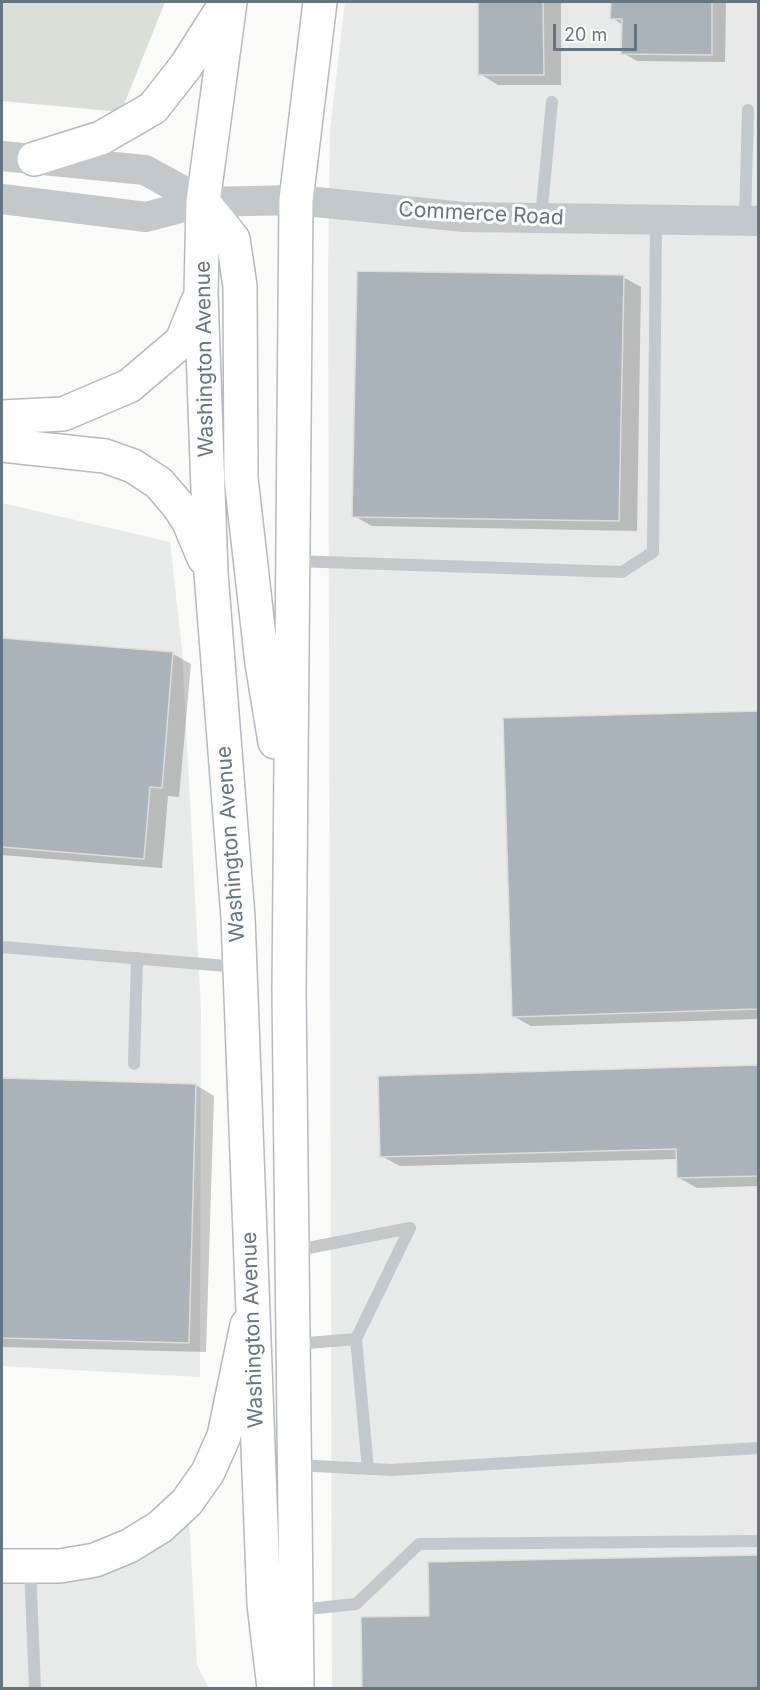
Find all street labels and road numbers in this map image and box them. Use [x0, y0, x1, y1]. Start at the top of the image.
street label: Commerce Road [398, 197, 564, 231]
street label: Washington Avenue [191, 260, 219, 458]
street label: Washington Avenue [212, 745, 250, 943]
street label: Washington Avenue [237, 1231, 269, 1429]

